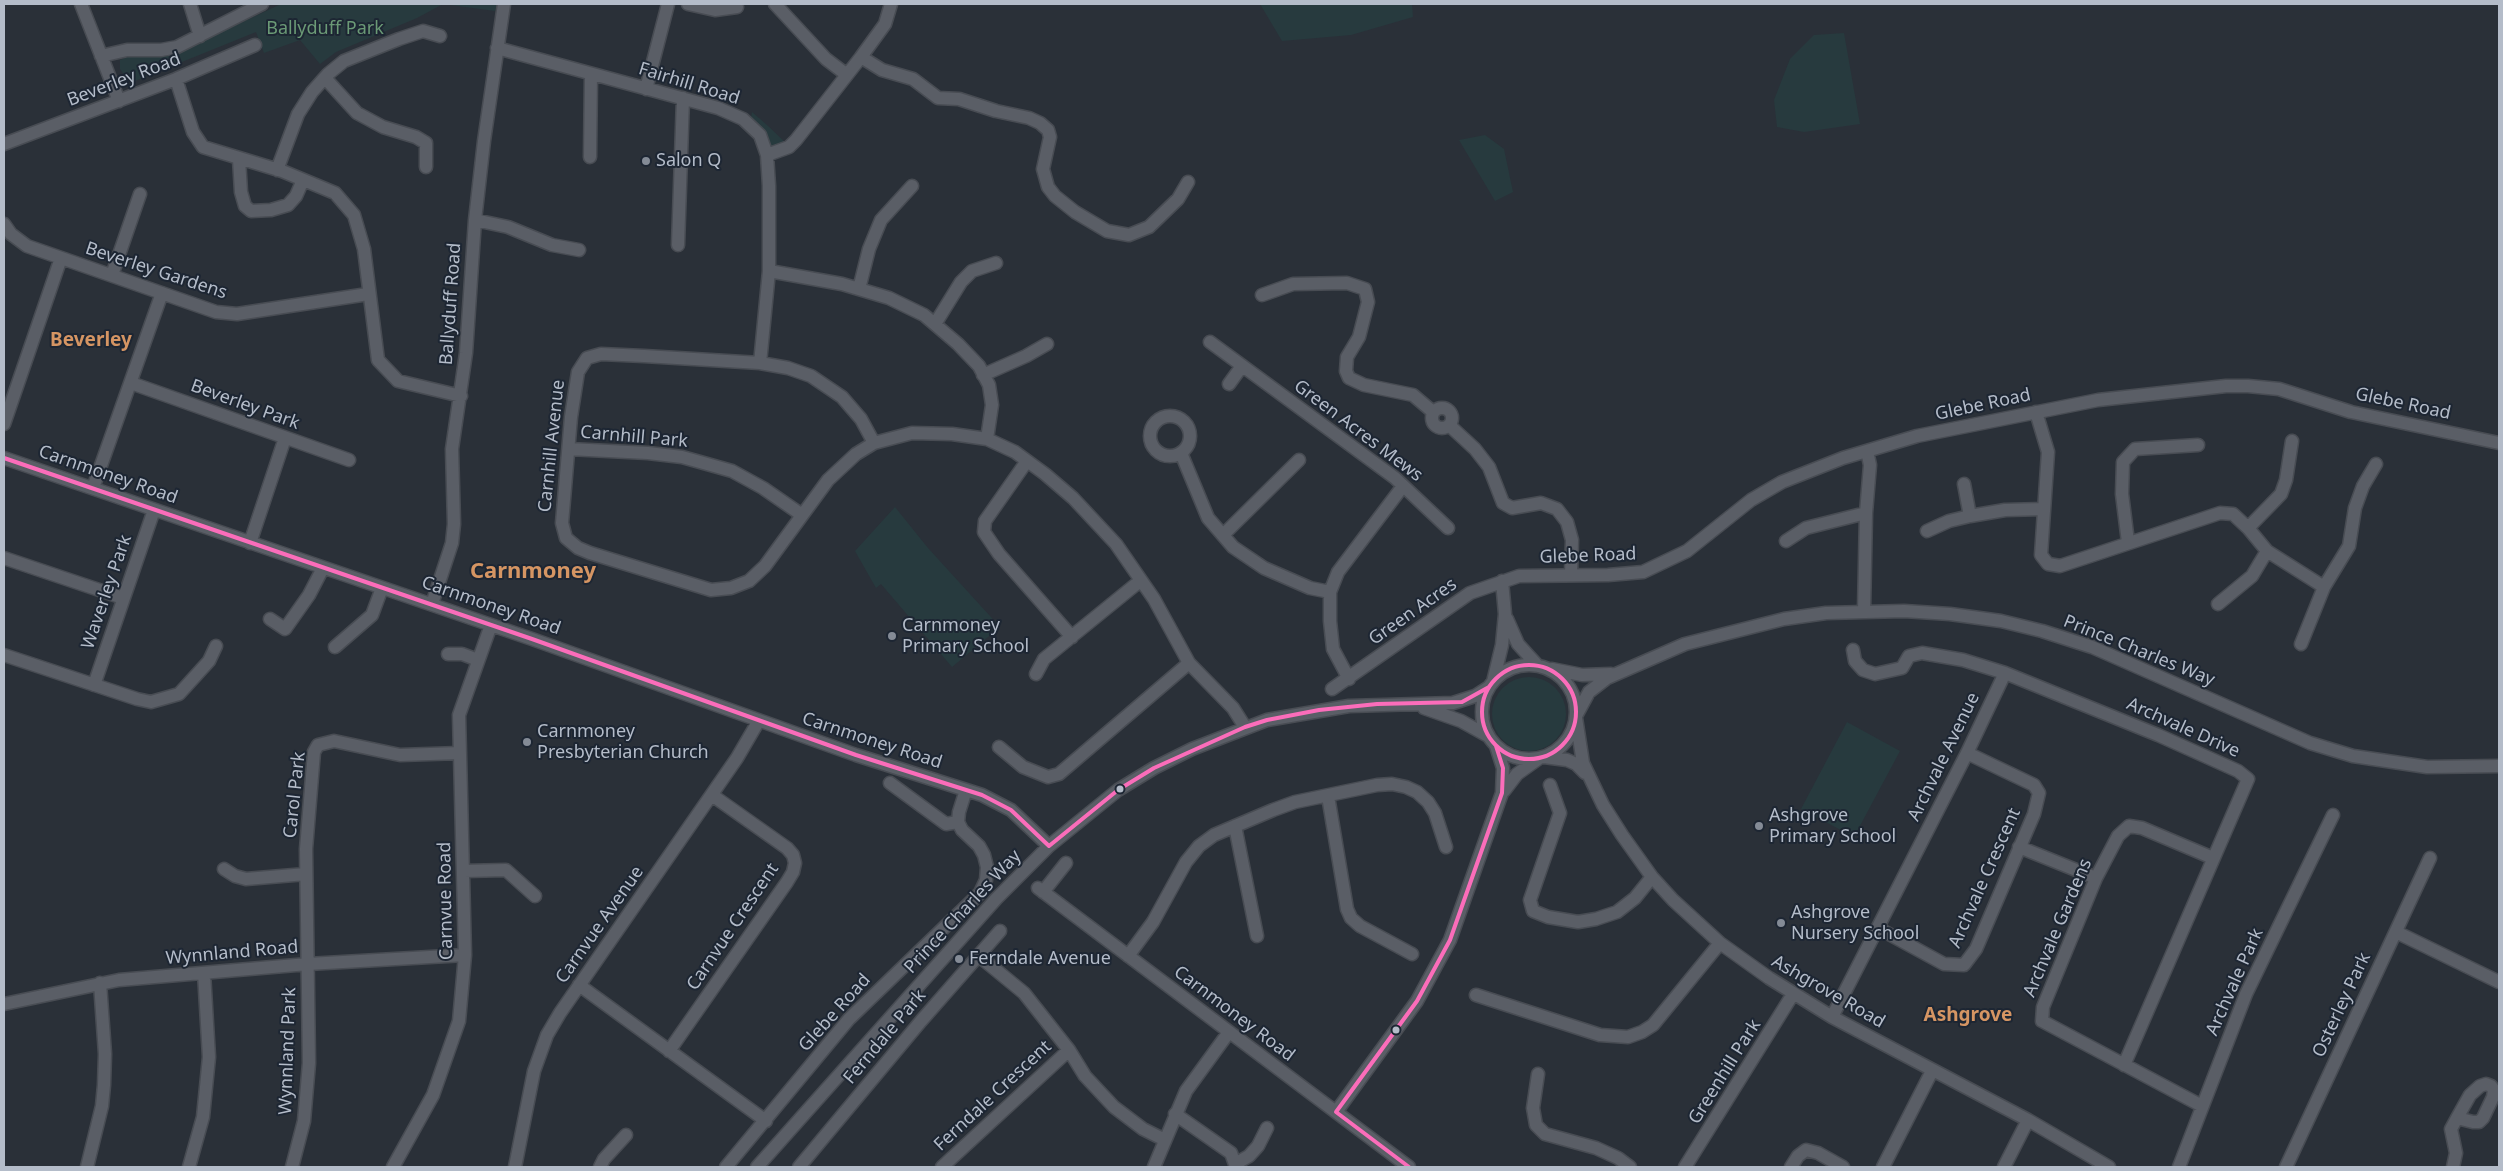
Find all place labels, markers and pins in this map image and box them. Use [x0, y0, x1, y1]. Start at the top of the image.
place label: Salon Q [656, 150, 721, 172]
marker: Salon Q [640, 155, 652, 167]
place label: Carnmoney Primary School [902, 615, 1029, 658]
marker: Carnmoney Primary School [886, 630, 898, 642]
place label: Carnmoney Presbyterian Church [537, 721, 709, 764]
marker: Carnmoney Presbyterian Church [521, 736, 533, 748]
unlabelled marker [1115, 784, 1125, 794]
place label: Ashgrove Primary School [1769, 805, 1896, 848]
marker: Ashgrove Primary School [1753, 820, 1765, 832]
place label: Ashgrove Nursery School [1791, 902, 1919, 944]
marker: Ashgrove Nursery School [1775, 917, 1787, 929]
place label: Ferndale Avenue [969, 948, 1111, 970]
marker: Ferndale Avenue [953, 953, 965, 965]
unlabelled marker [1391, 1025, 1401, 1035]

